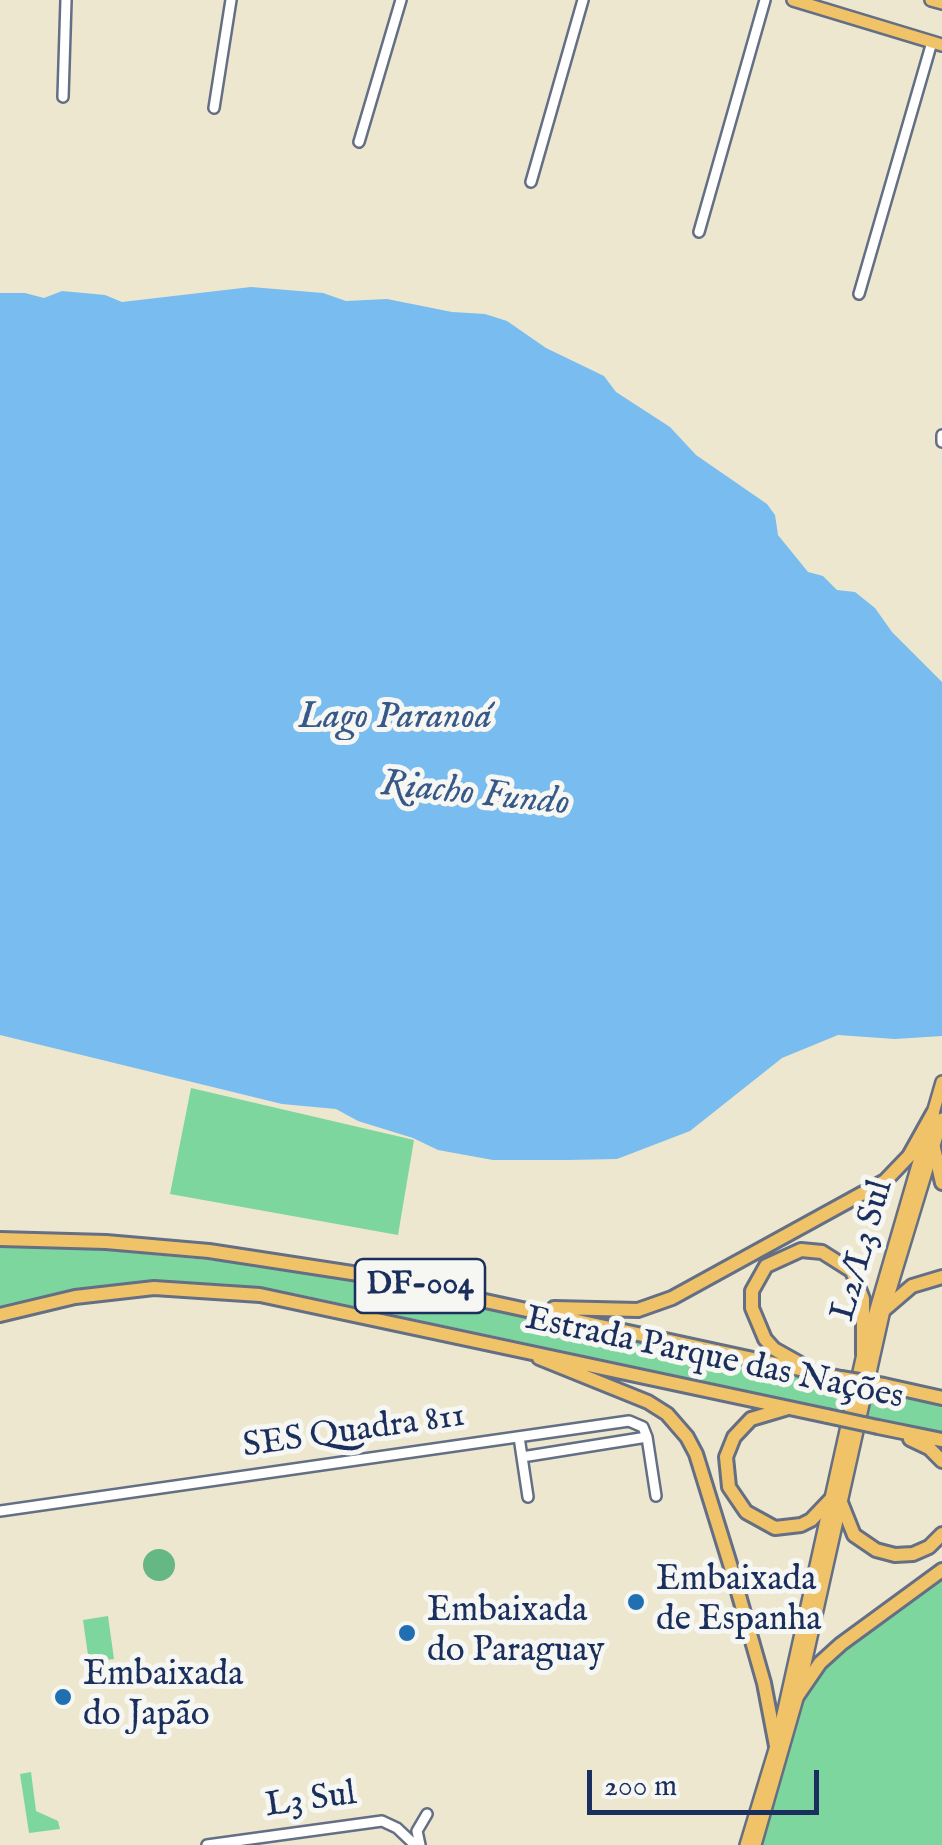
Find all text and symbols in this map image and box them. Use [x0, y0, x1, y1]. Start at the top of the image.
water label: Lago Paranoá [298, 696, 492, 742]
water label: Riacho Fundo [378, 763, 572, 829]
street label: L2/L3 Sul [824, 1176, 904, 1326]
road number: DF-004 [355, 1259, 485, 1313]
street label: Estrada Parque das Nações [521, 1299, 907, 1421]
street label: SES Quadra 811 [240, 1397, 468, 1469]
place label: Embaixada de Espanha [656, 1561, 821, 1643]
marker: Embaixada de Espanha [625, 1591, 647, 1613]
place label: Embaixada do Paraguay [427, 1592, 604, 1674]
marker: Embaixada do Paraguay [396, 1622, 418, 1644]
place label: Embaixada do Japão [83, 1656, 243, 1738]
marker: Embaixada do Japão [52, 1686, 74, 1708]
scale bar [592, 1750, 824, 1812]
text: 200 m [604, 1768, 677, 1806]
street label: L3 Sul [263, 1775, 359, 1829]

